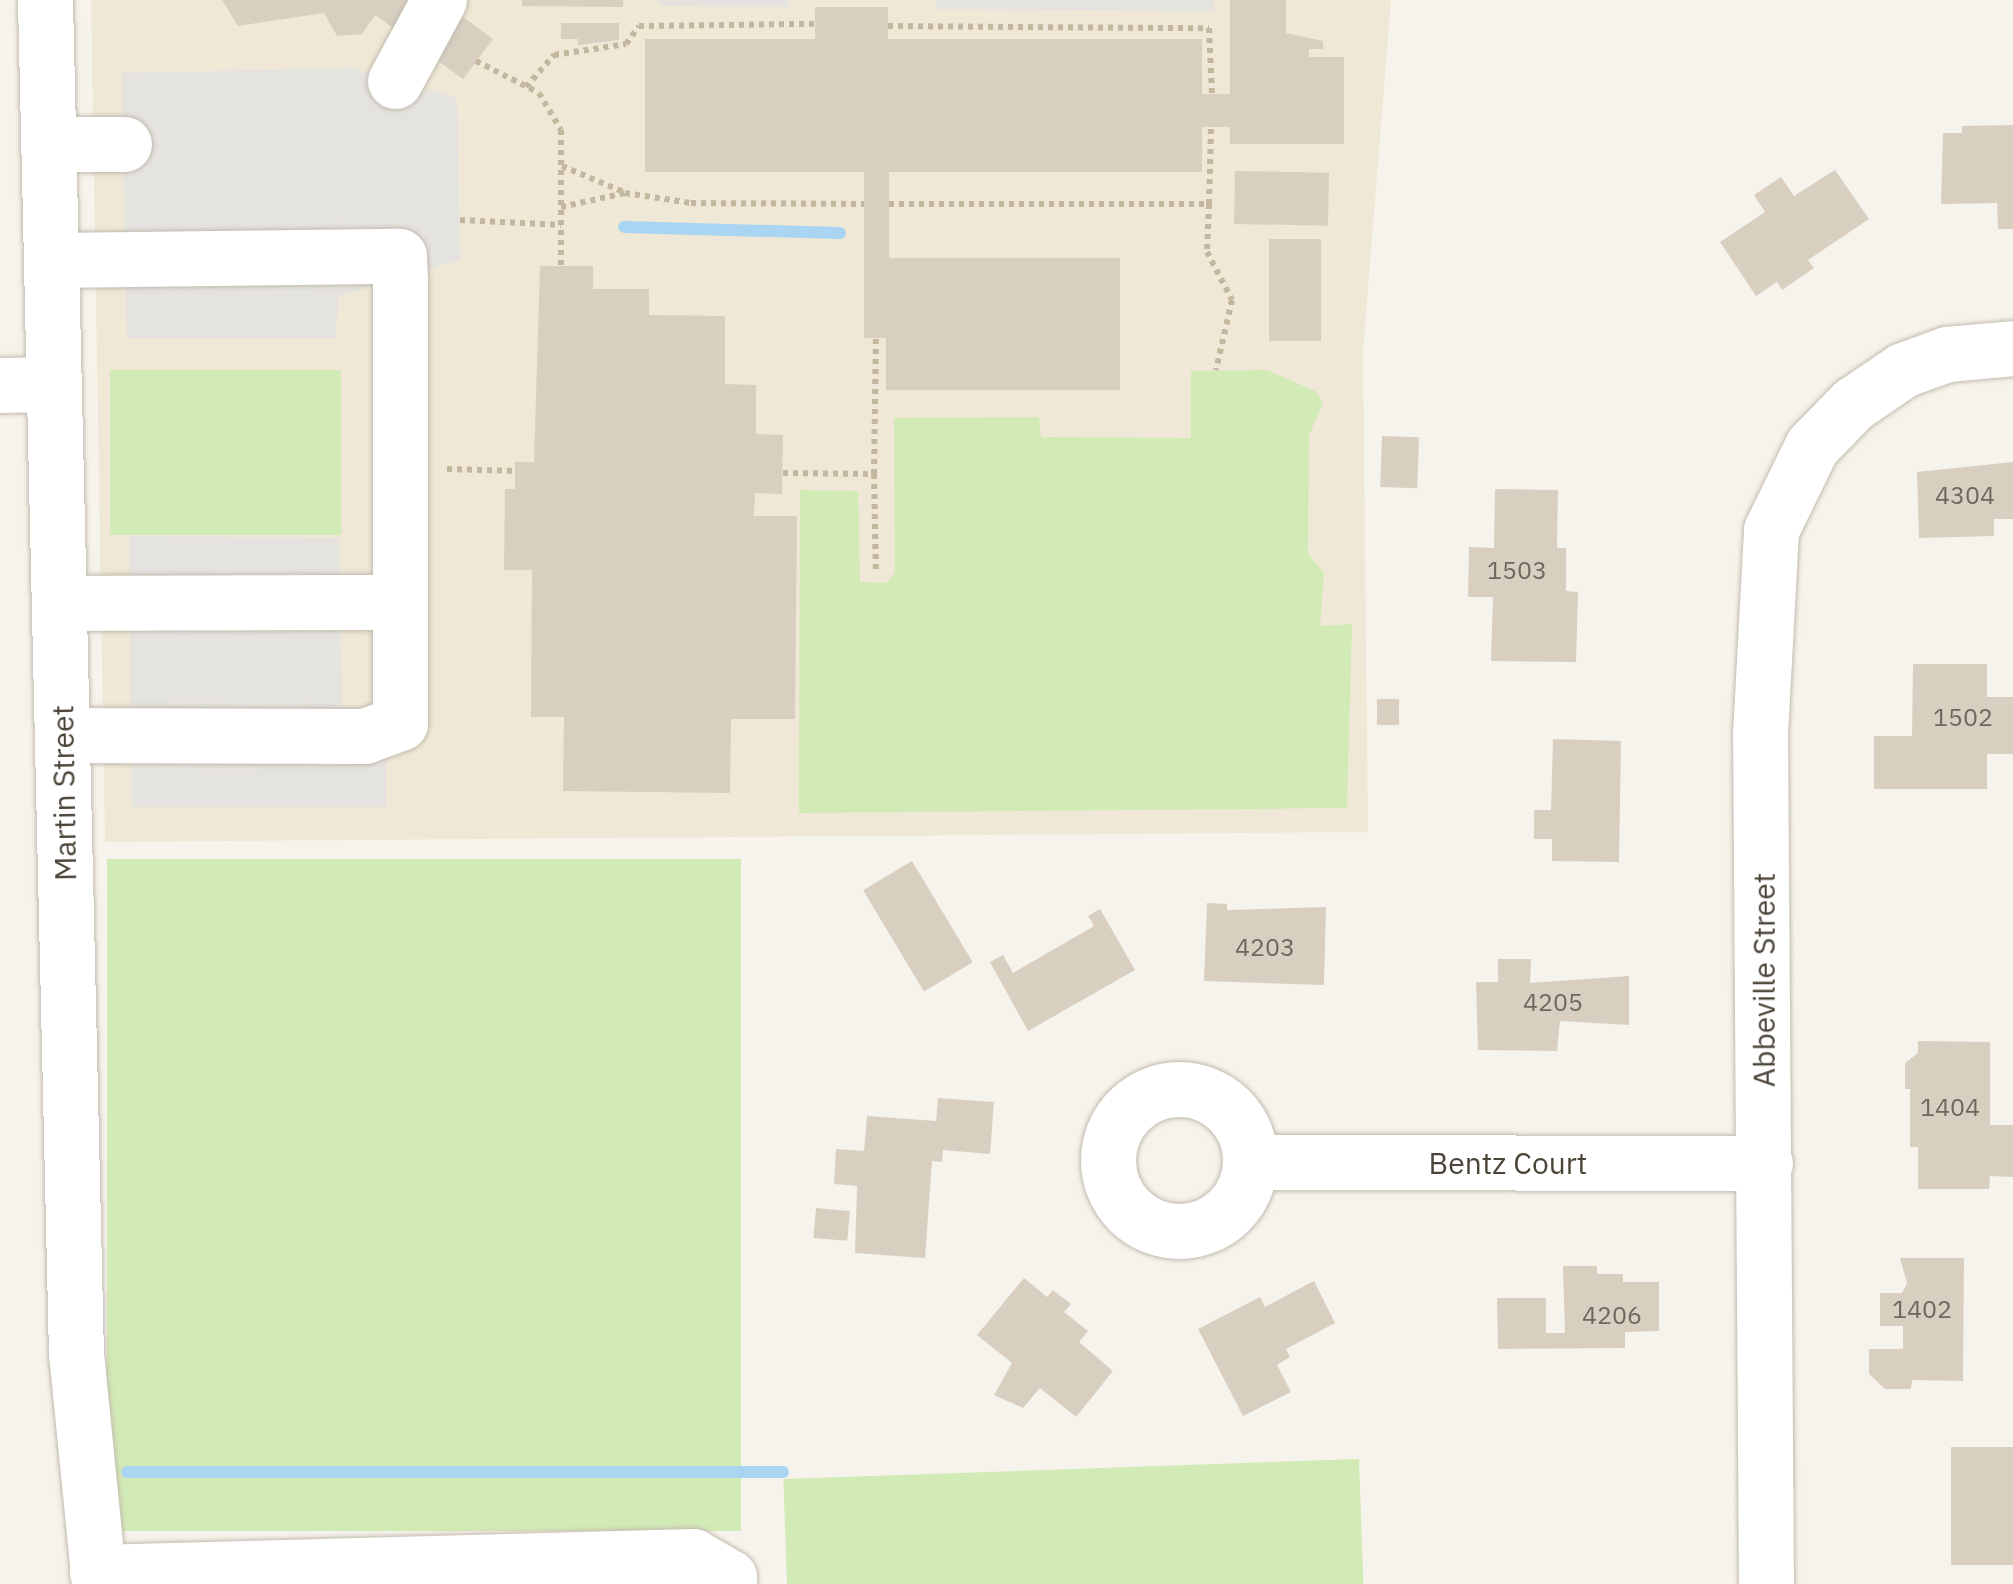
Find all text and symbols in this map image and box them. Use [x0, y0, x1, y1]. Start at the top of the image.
house number: 4304 [1935, 480, 1995, 510]
house number: 1503 [1487, 555, 1547, 585]
house number: 1502 [1933, 702, 1993, 732]
street label: Martin Street [44, 705, 84, 881]
street label: Abbeville Street [1746, 873, 1782, 1087]
house number: 4203 [1235, 932, 1295, 962]
house number: 4205 [1523, 987, 1583, 1017]
house number: 1404 [1920, 1092, 1980, 1122]
street label: Bentz Court [1429, 1145, 1587, 1181]
house number: 1402 [1892, 1294, 1952, 1324]
house number: 4206 [1582, 1300, 1642, 1330]

